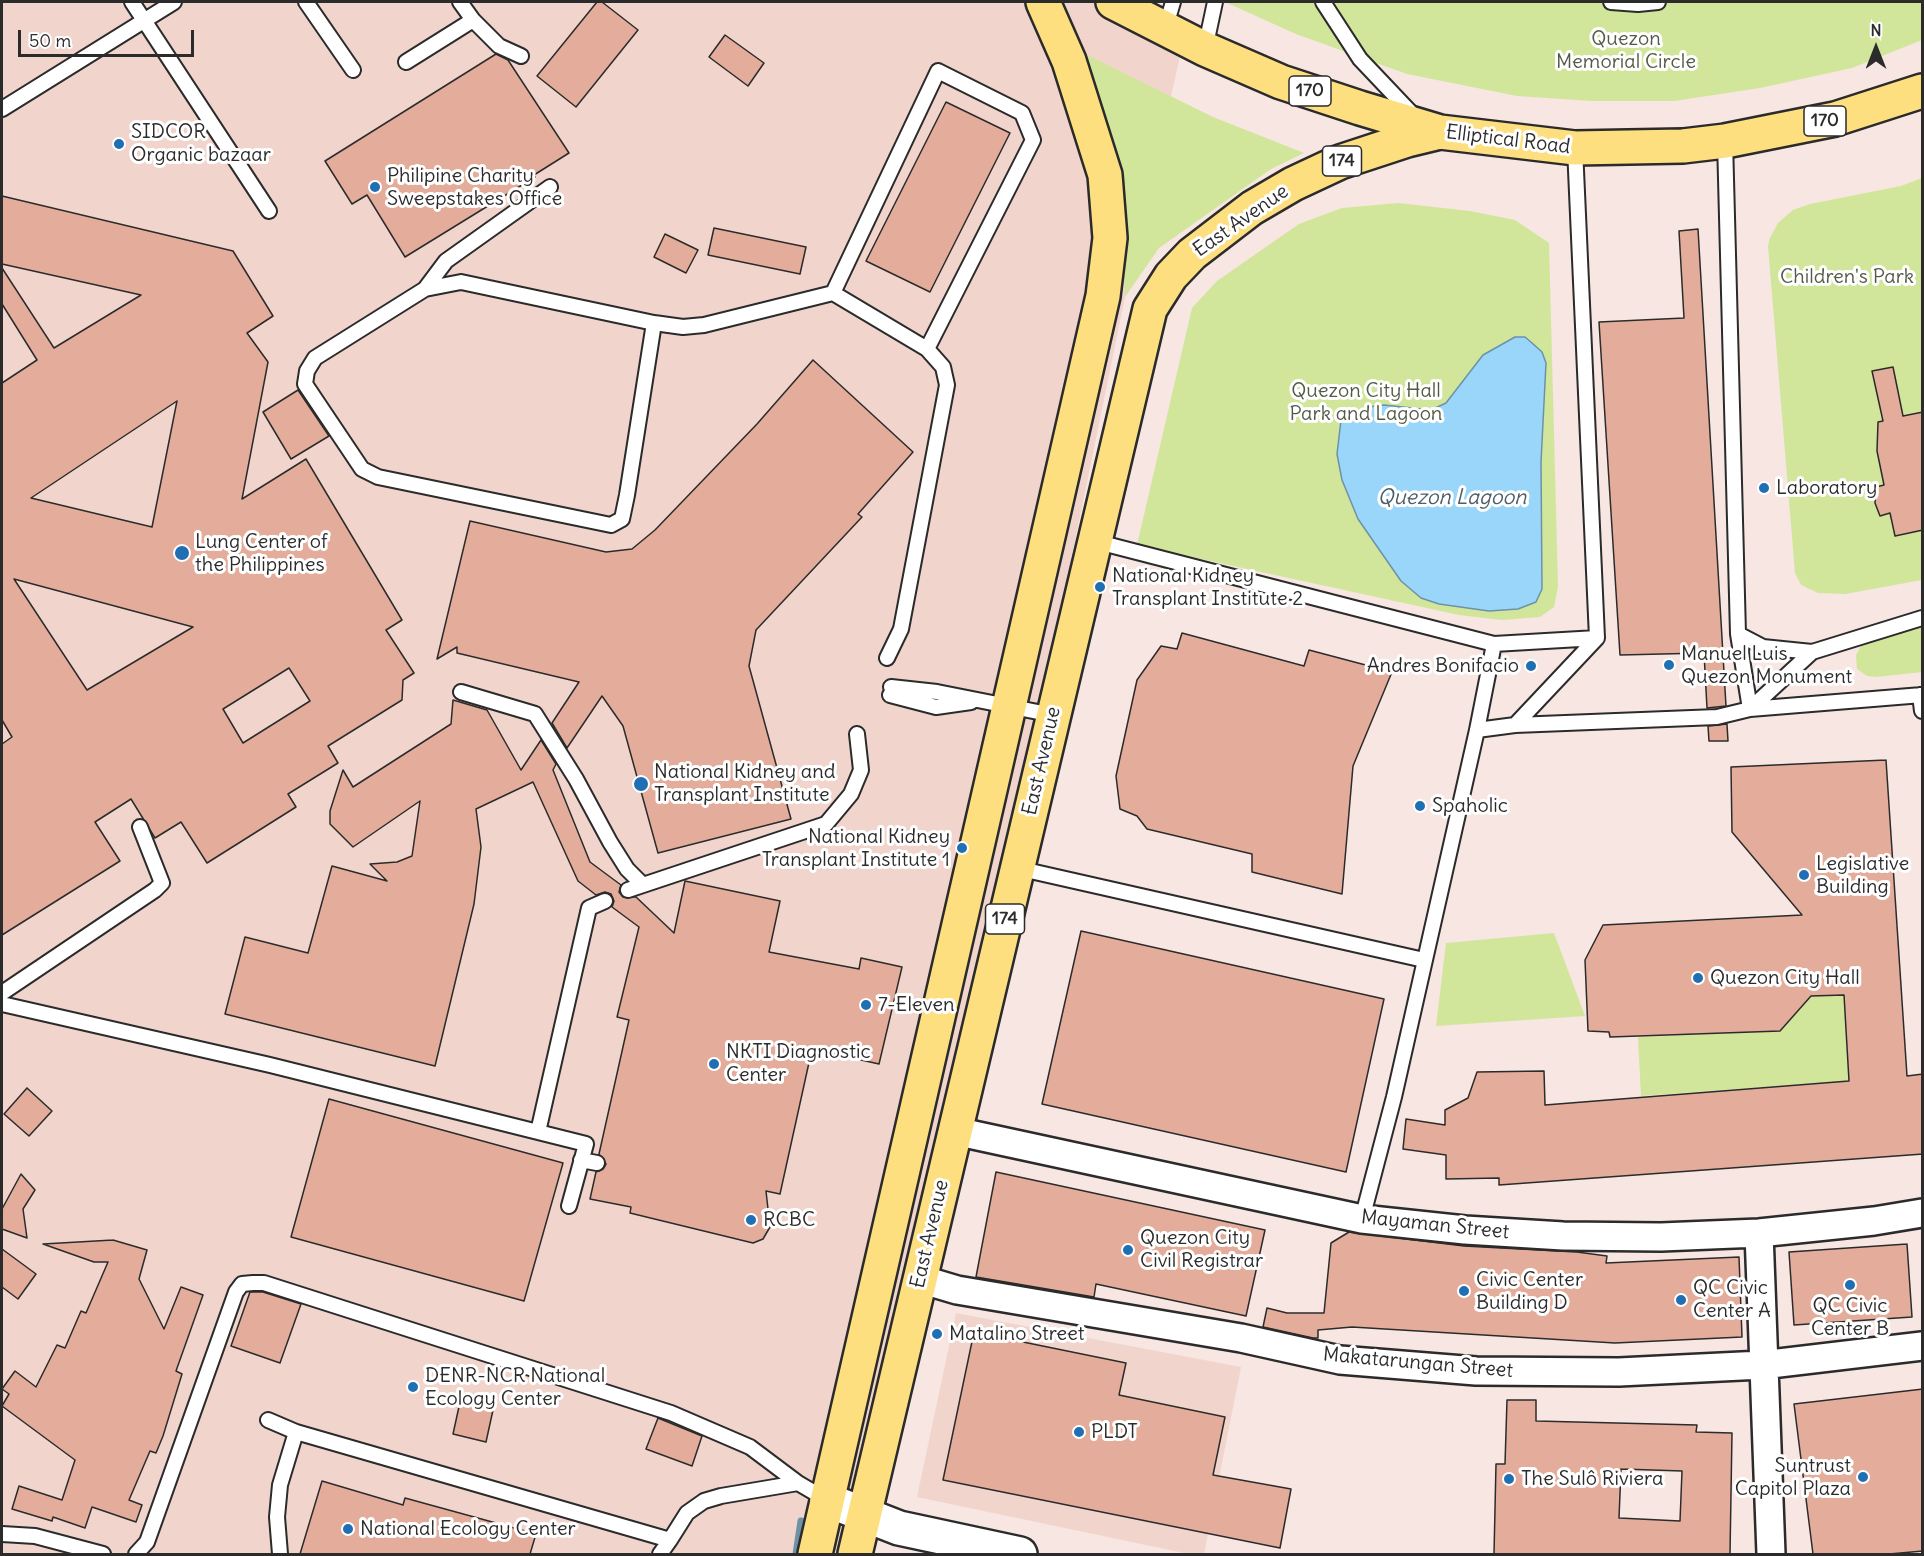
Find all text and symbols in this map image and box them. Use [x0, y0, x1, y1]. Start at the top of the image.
scale bar [21, 18, 196, 56]
north arrow [1846, 18, 1906, 78]
text: N [1870, 20, 1882, 40]
park label: Quezon Memorial Circle [1556, 27, 1696, 74]
text: 50 m [29, 29, 71, 52]
road number: 170 [1289, 76, 1331, 106]
road number: 170 [1804, 106, 1846, 136]
place label: SIDCOR Organic bazaar [131, 120, 271, 167]
street label: Elliptical Road [1444, 120, 1572, 160]
marker: SIDCOR Organic bazaar [112, 137, 126, 151]
road number: 174 [1322, 146, 1362, 176]
place label: Philipine Charity Sweepstakes Office [387, 164, 562, 211]
street label: East Avenue [1189, 179, 1293, 263]
marker: Philipine Charity Sweepstakes Office [368, 180, 382, 194]
park label: Children's Park [1780, 265, 1914, 289]
park label: Quezon City Hall Park and Lagoon [1290, 379, 1442, 426]
place label: Laboratory [1776, 476, 1877, 500]
marker: Laboratory [1757, 481, 1771, 495]
water label: Quezon Lagoon [1378, 485, 1526, 511]
place label: Lung Center of the Philippines [195, 530, 328, 577]
marker: Lung Center of the Philippines [173, 544, 191, 562]
place label: National Kidney Transplant Institute 2 [1112, 564, 1303, 611]
marker: National Kidney Transplant Institute 2 [1093, 580, 1107, 594]
place label: Manuel Luis Quezon Monument [1681, 642, 1852, 689]
place label: Andres Bonifacio [1367, 654, 1519, 678]
marker: Manuel Luis Quezon Monument [1662, 658, 1676, 672]
marker: Andres Bonifacio [1524, 659, 1538, 673]
street label: East Avenue [1018, 704, 1066, 818]
place label: National Kidney and Transplant Institute [654, 760, 836, 807]
marker: National Kidney and Transplant Institute [632, 775, 650, 793]
place label: Spaholic [1432, 794, 1508, 818]
marker: Spaholic [1413, 799, 1427, 813]
place label: National Kidney Transplant Institute 1 [762, 825, 950, 872]
marker: National Kidney Transplant Institute 1 [955, 841, 969, 855]
place label: Legislative Building [1816, 852, 1909, 899]
marker: Legislative Building [1797, 868, 1811, 882]
road number: 174 [986, 904, 1024, 934]
place label: Quezon City Hall [1710, 966, 1860, 990]
marker: Quezon City Hall [1691, 971, 1705, 985]
place label: 7-Eleven [878, 993, 955, 1017]
marker: 7-Eleven [859, 998, 873, 1012]
place label: NKTI Diagnostic Center [726, 1040, 871, 1087]
marker: NKTI Diagnostic Center [707, 1057, 721, 1071]
street label: East Avenue [906, 1177, 954, 1291]
street label: Mayaman Street [1360, 1205, 1510, 1245]
place label: RCBC [763, 1208, 815, 1232]
marker: RCBC [744, 1213, 758, 1227]
place label: Quezon City Civil Registrar [1140, 1226, 1263, 1273]
marker: Quezon City Civil Registrar [1121, 1243, 1135, 1257]
place label: Civic Center Building D [1476, 1268, 1583, 1315]
place label: QC Civic Center A [1693, 1276, 1771, 1323]
marker: QC Civic Center B [1843, 1278, 1857, 1292]
marker: Civic Center Building D [1457, 1284, 1471, 1298]
marker: QC Civic Center A [1674, 1293, 1688, 1307]
place label: QC Civic Center B [1811, 1294, 1889, 1341]
place label: Matalino Street [949, 1322, 1085, 1346]
marker: Matalino Street [930, 1327, 944, 1341]
street label: Makatarungan Street [1322, 1343, 1514, 1383]
place label: DENR-NCR National Ecology Center [425, 1364, 605, 1411]
marker: DENR-NCR National Ecology Center [406, 1380, 420, 1394]
place label: PLDT [1091, 1420, 1138, 1444]
marker: PLDT [1072, 1425, 1086, 1439]
place label: Suntrust Capitol Plaza [1735, 1454, 1851, 1501]
place label: The Sulô Riviera [1521, 1467, 1663, 1491]
marker: Suntrust Capitol Plaza [1856, 1470, 1870, 1484]
marker: The Sulô Riviera [1502, 1472, 1516, 1486]
place label: National Ecology Center [360, 1517, 576, 1541]
marker: National Ecology Center [341, 1522, 355, 1536]

